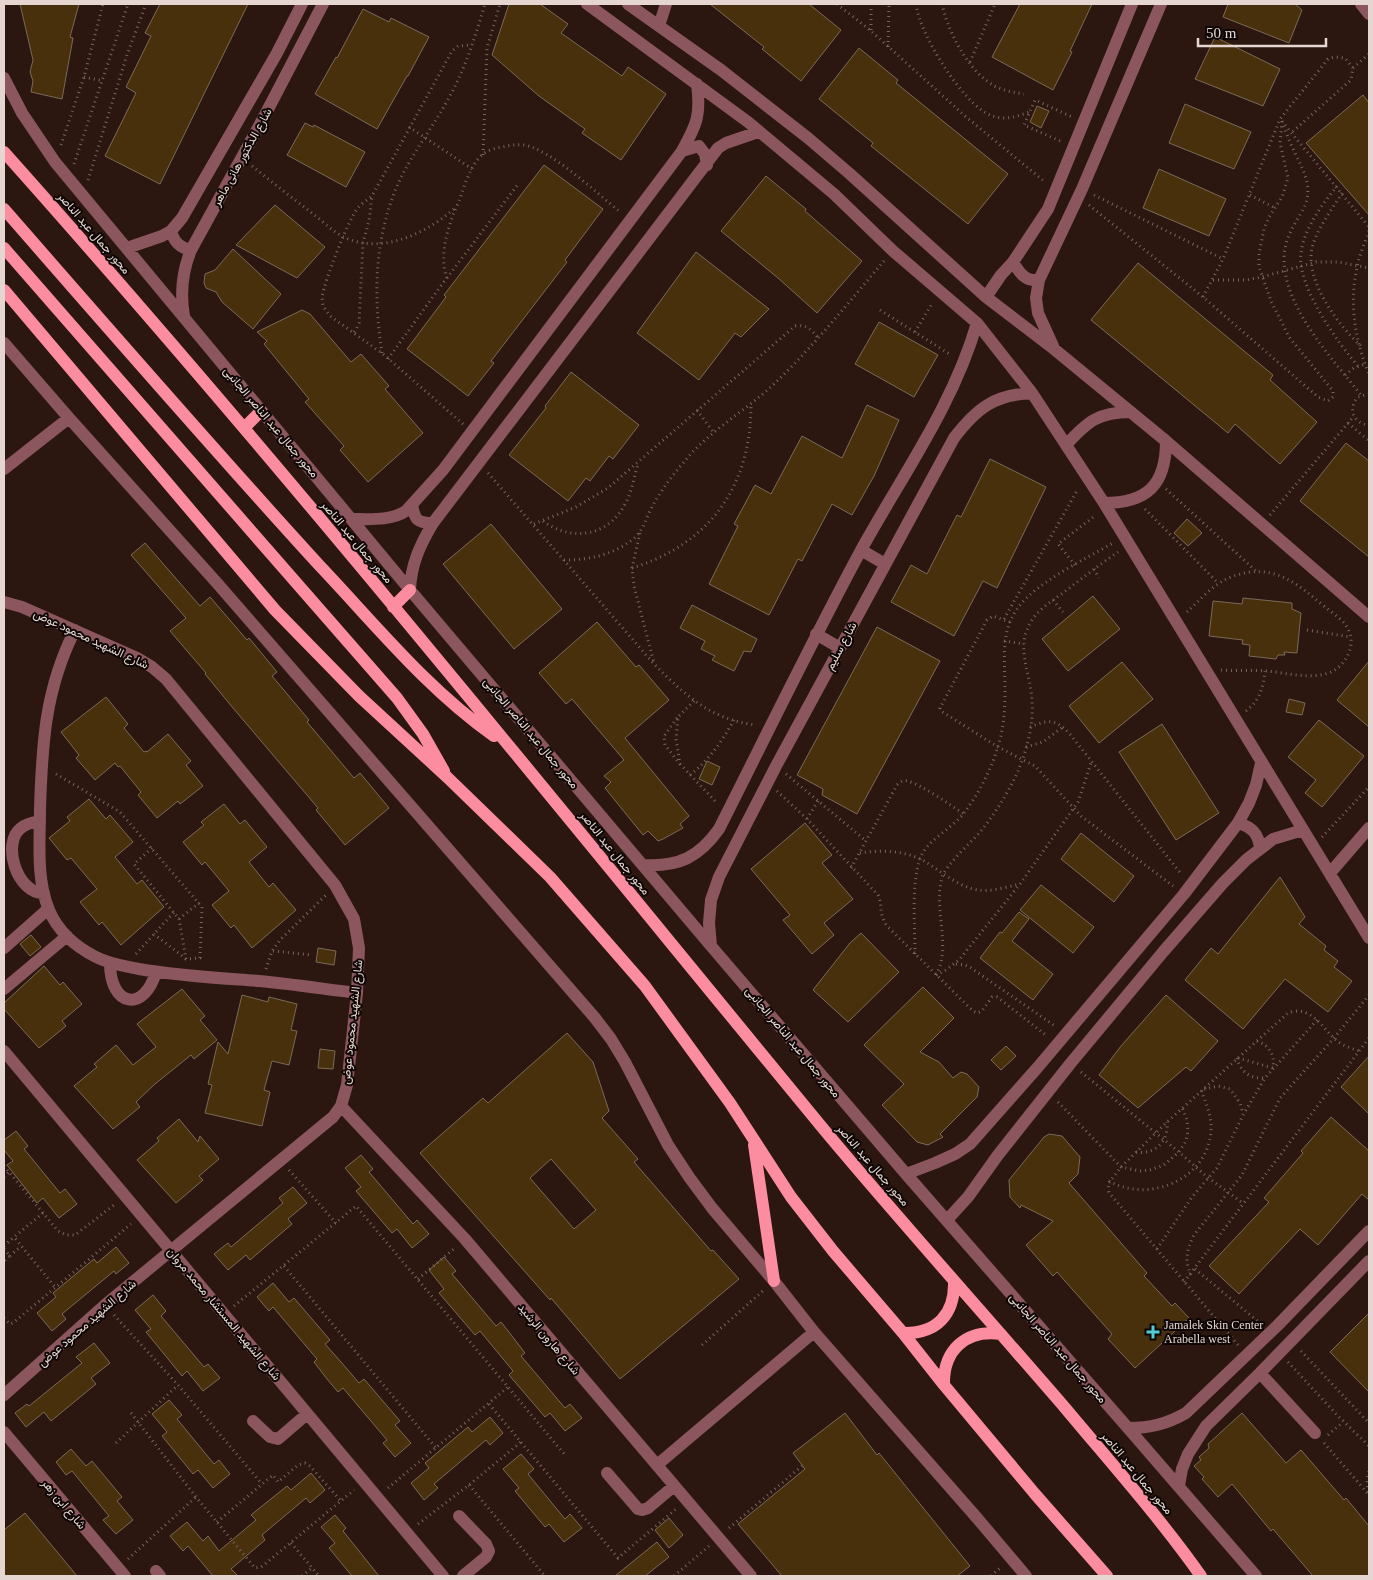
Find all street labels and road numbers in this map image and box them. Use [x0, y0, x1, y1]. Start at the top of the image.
street label: شارع الدكتور هانى ماهر [209, 106, 277, 210]
street label: محور جمال عبد الناصر [53, 189, 133, 277]
street label: محور جمال عبد الناصر الجانبى [220, 364, 322, 481]
street label: محور جمال عبد الناصر [317, 497, 396, 587]
street label: شارع الشهيد محمود عوض [30, 606, 151, 674]
street label: شارع سليم [823, 620, 861, 673]
street label: محور جمال عبد الناصر الجانبى [480, 675, 582, 792]
street label: محور جمال عبد الناصر [576, 808, 653, 898]
street label: شارع الشهيد محمود عوض [338, 959, 368, 1085]
street label: محور جمال عبد الناصر الجانبى [742, 984, 844, 1101]
street label: محور جمال عبد الناصر [832, 1121, 912, 1209]
street label: شارع الشهيد المستشار محمد مروان [163, 1245, 284, 1385]
street label: شارع الشهيد محمود عوض [35, 1277, 140, 1371]
street label: محور جمال عبد الناصر الجانبى [1006, 1290, 1109, 1406]
street label: شارع هارون الرشيد [513, 1300, 583, 1379]
street label: محور جمال عبد الناصر [1097, 1428, 1176, 1518]
street label: شارع ابن زهر [37, 1475, 89, 1533]

